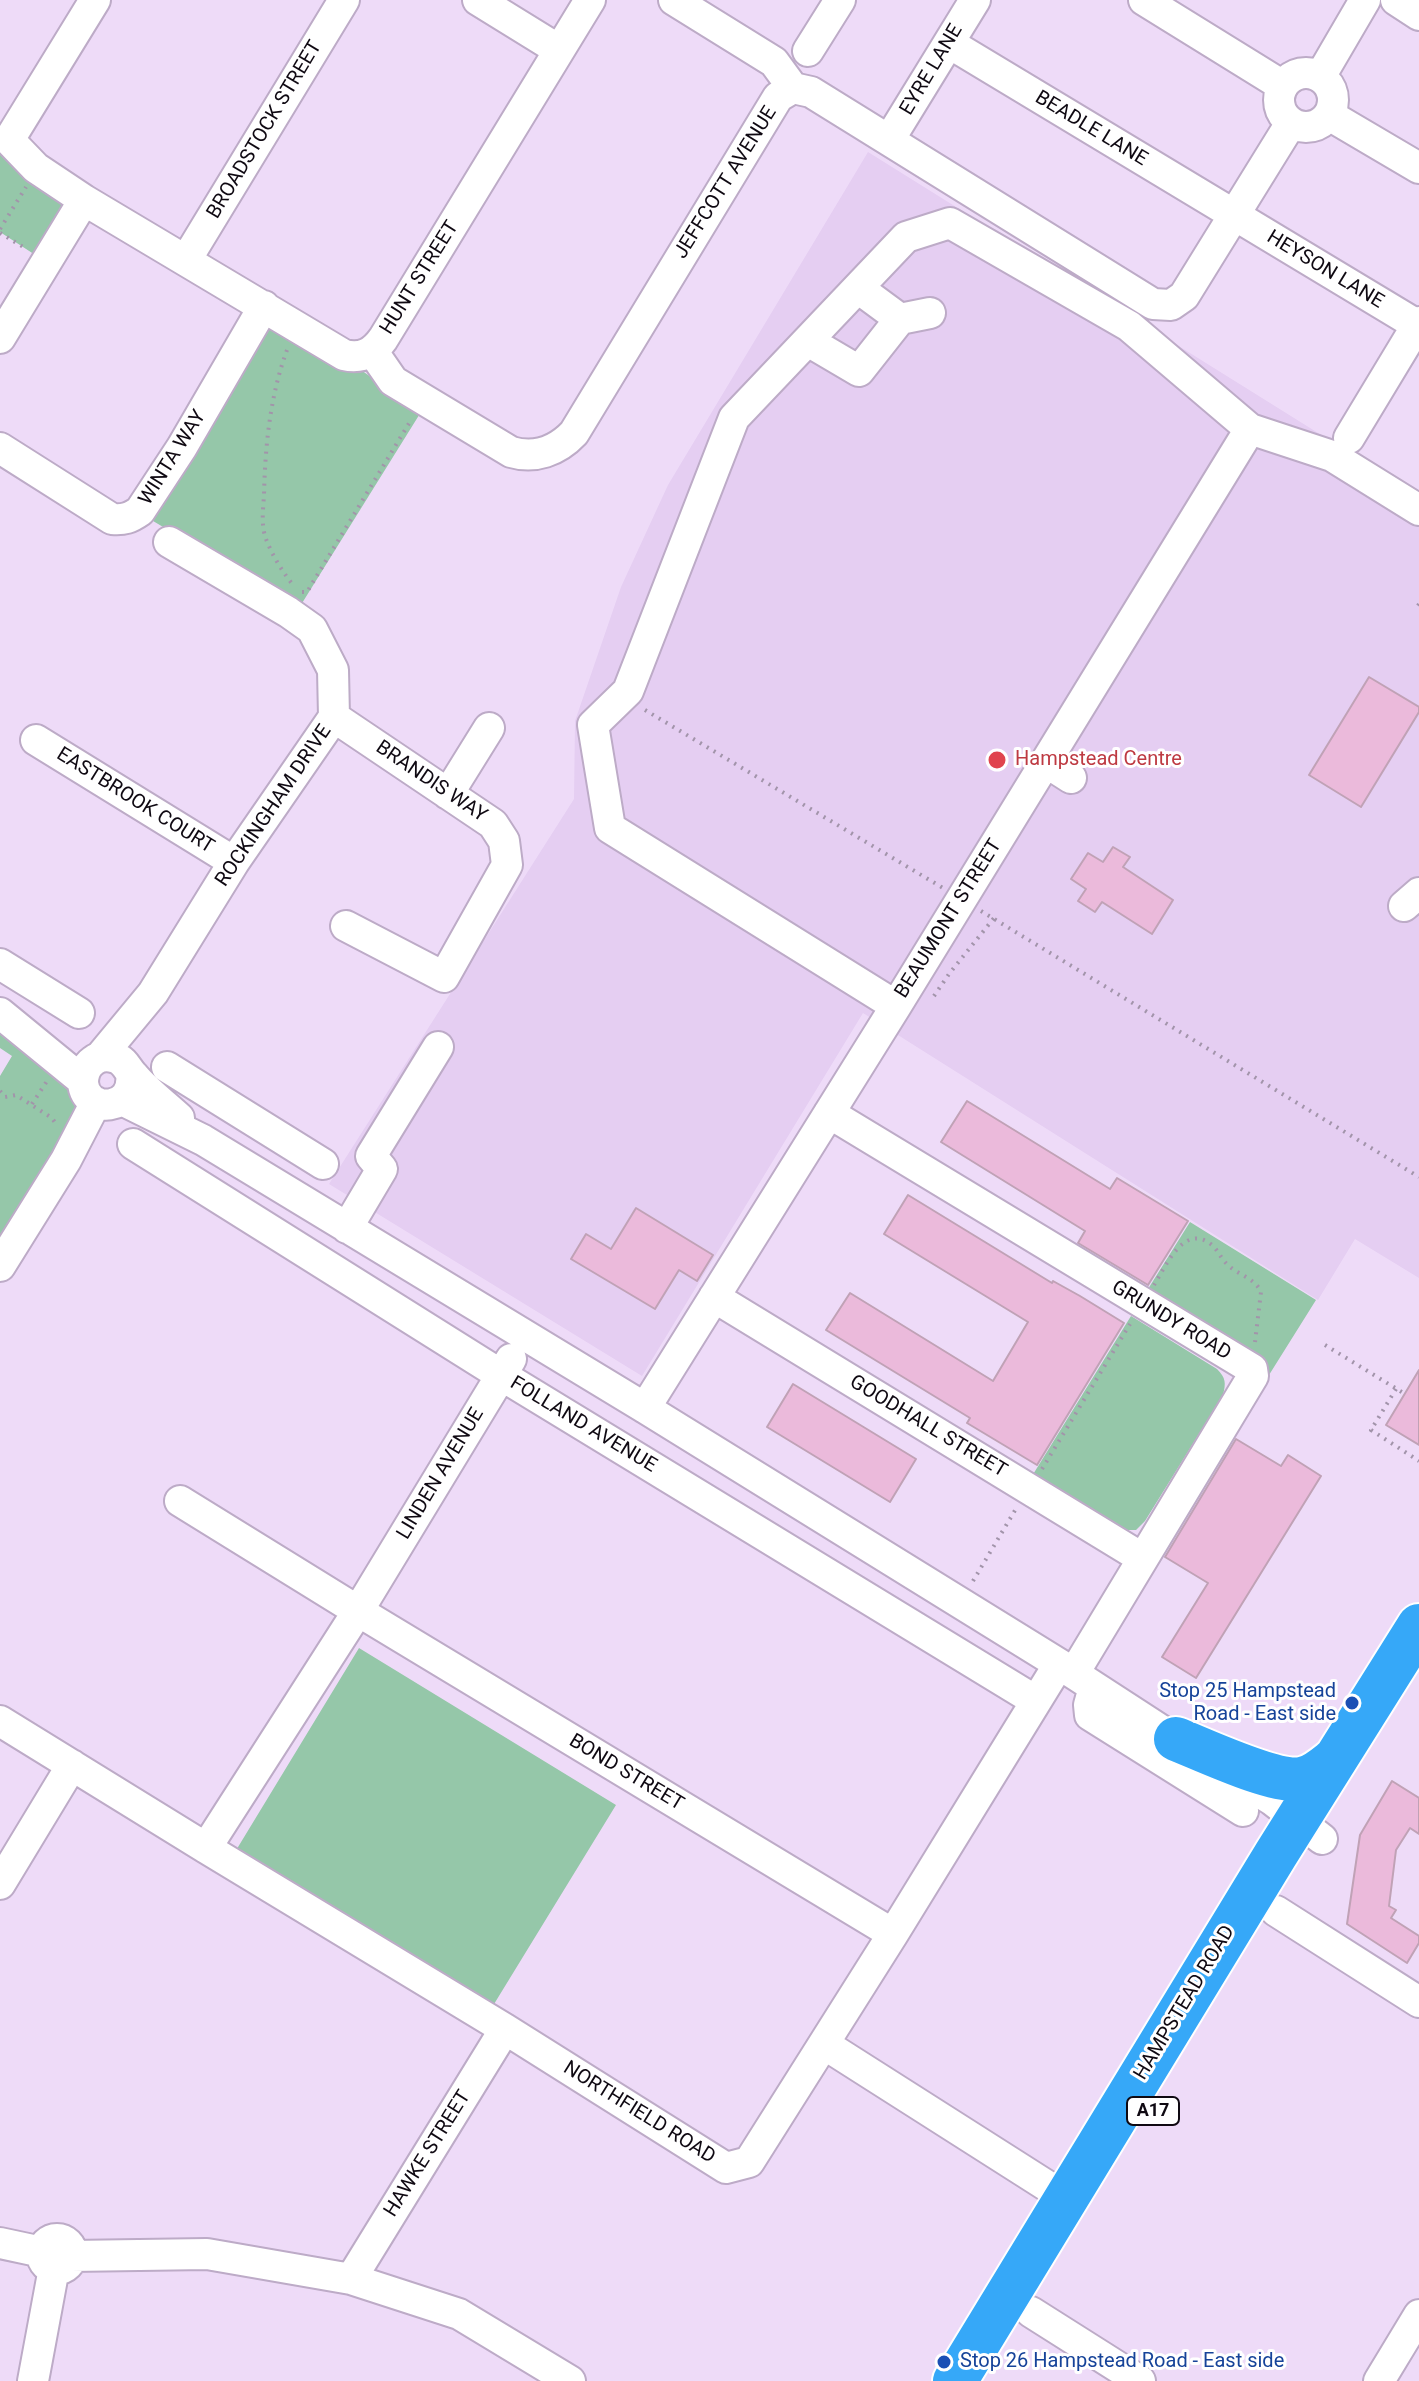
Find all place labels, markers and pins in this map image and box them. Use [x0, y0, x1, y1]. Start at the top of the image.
place label: Hampstead Centre [1015, 748, 1182, 772]
marker: Hampstead Centre [986, 749, 1008, 771]
place label: Stop 25 Hampstead Road - East side [1159, 1680, 1336, 1727]
marker: Stop 25 Hampstead Road - East side [1343, 1694, 1361, 1712]
place label: Stop 26 Hampstead Road - East side [960, 2350, 1284, 2374]
marker: Stop 26 Hampstead Road - East side [935, 2353, 953, 2371]

